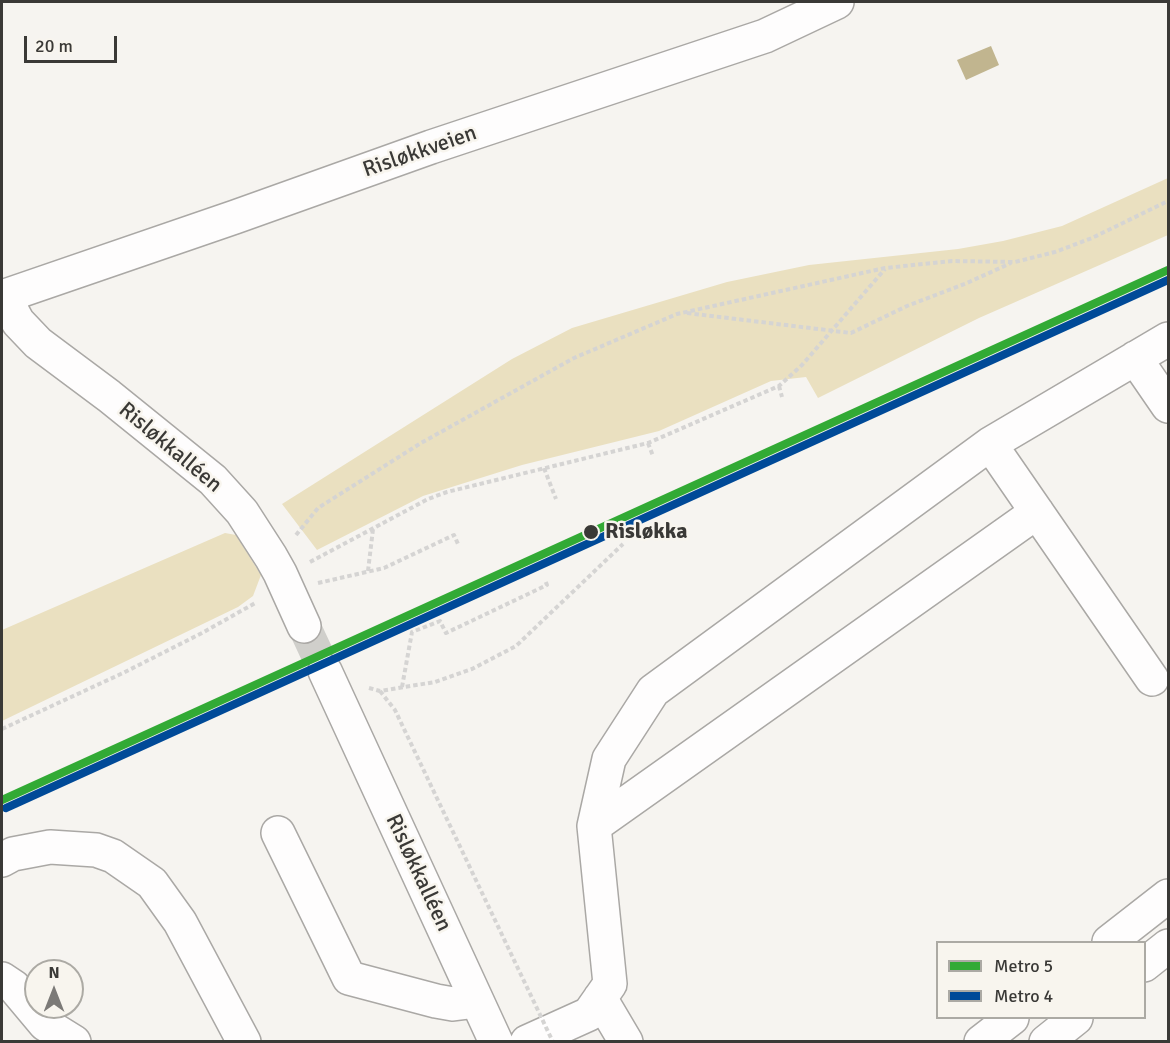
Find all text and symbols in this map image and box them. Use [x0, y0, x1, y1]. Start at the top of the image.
scale bar [27, 24, 120, 62]
text: 20 m [35, 35, 73, 57]
street label: Risløkkveien [360, 120, 480, 184]
street label: Risløkkalléen [113, 397, 227, 499]
place label: Risløkka [605, 519, 688, 545]
marker: Risløkka [582, 523, 600, 541]
street label: Risløkkalléen [379, 810, 457, 936]
legend [936, 941, 1146, 1019]
text: Metro 5 [994, 955, 1053, 977]
north arrow [24, 959, 84, 1019]
text: N [48, 963, 60, 983]
text: Metro 4 [994, 985, 1053, 1007]

